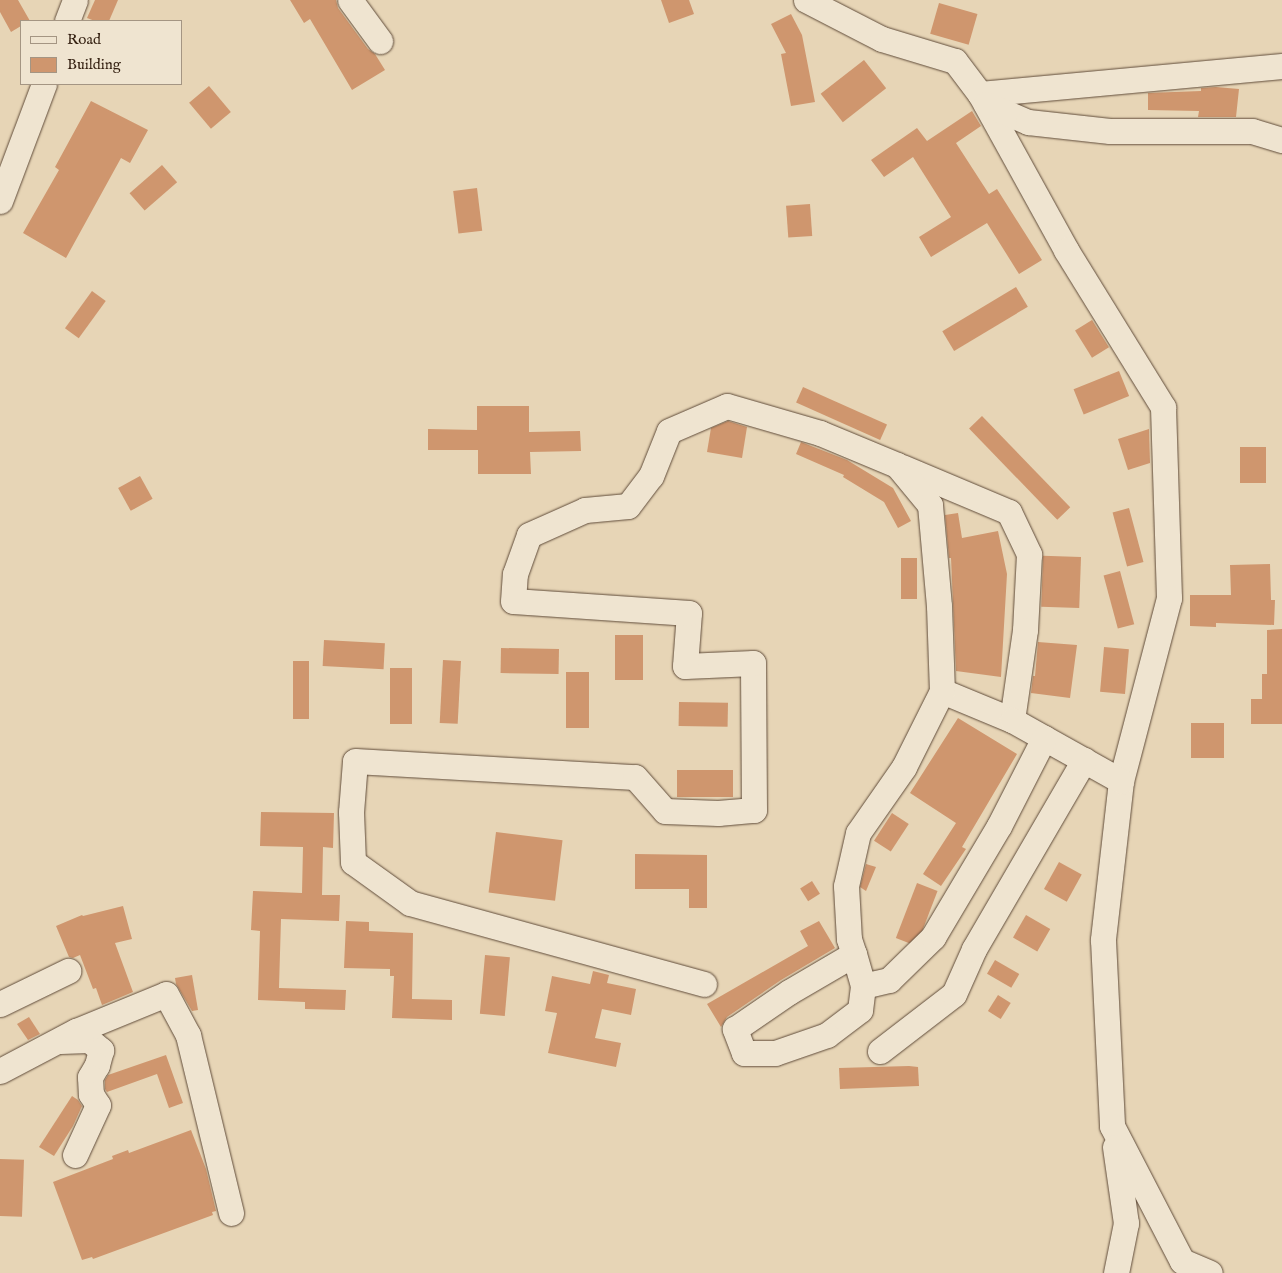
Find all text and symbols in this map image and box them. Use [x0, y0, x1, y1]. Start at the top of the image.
legend [20, 20, 182, 85]
text: Road [67, 30, 101, 49]
text: Building [67, 55, 121, 74]

